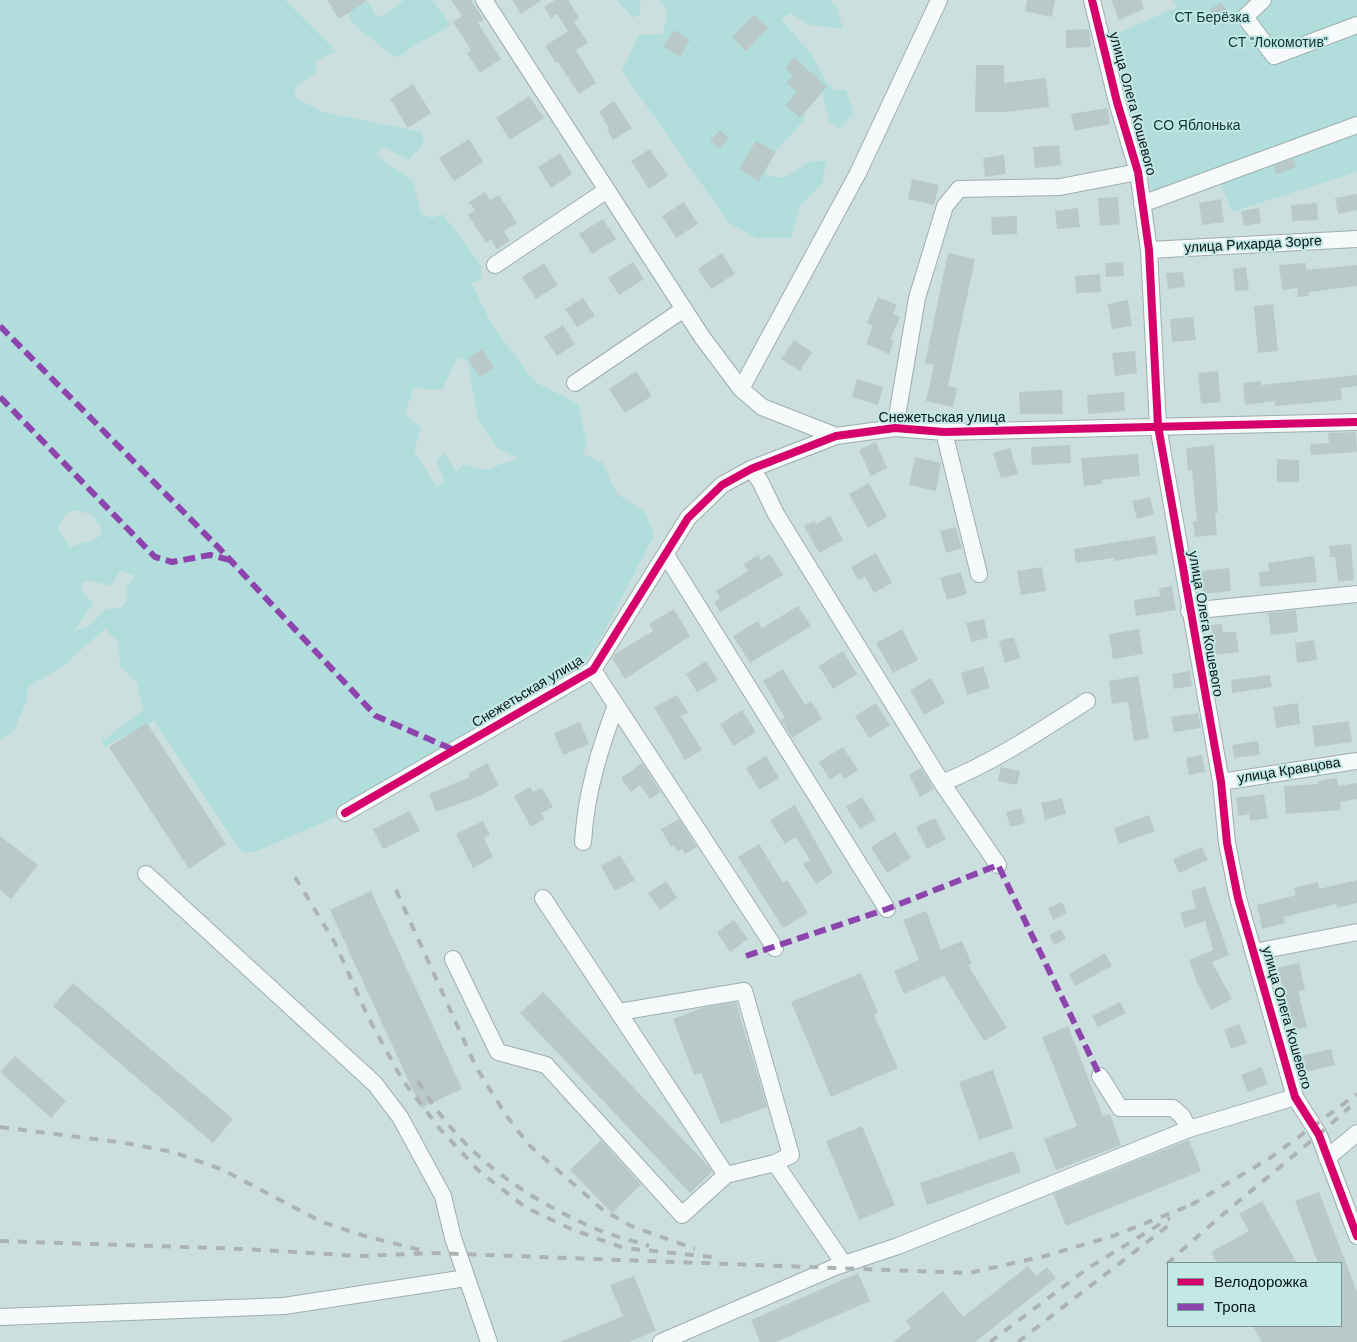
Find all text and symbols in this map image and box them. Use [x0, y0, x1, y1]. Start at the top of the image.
park label: СТ Берёзка [1174, 10, 1250, 26]
street label: улица Олега Кошевого [1105, 30, 1159, 178]
park label: СТ "Локомотив" [1228, 35, 1328, 51]
park label: СО Яблонька [1153, 118, 1241, 134]
street label: улица Рихарда Зорге [1184, 233, 1322, 257]
street label: Снежетьская улица [879, 410, 1005, 426]
street label: улица Олега Кошевого [1184, 550, 1226, 698]
street label: Снежетьская улица [469, 652, 587, 732]
street label: улица Кравцова [1236, 755, 1342, 787]
street label: улица Олега Кошевого [1258, 945, 1314, 1091]
legend [1167, 1262, 1342, 1327]
text: Велодорожка [1214, 1272, 1308, 1292]
text: Тропа [1214, 1297, 1255, 1317]

